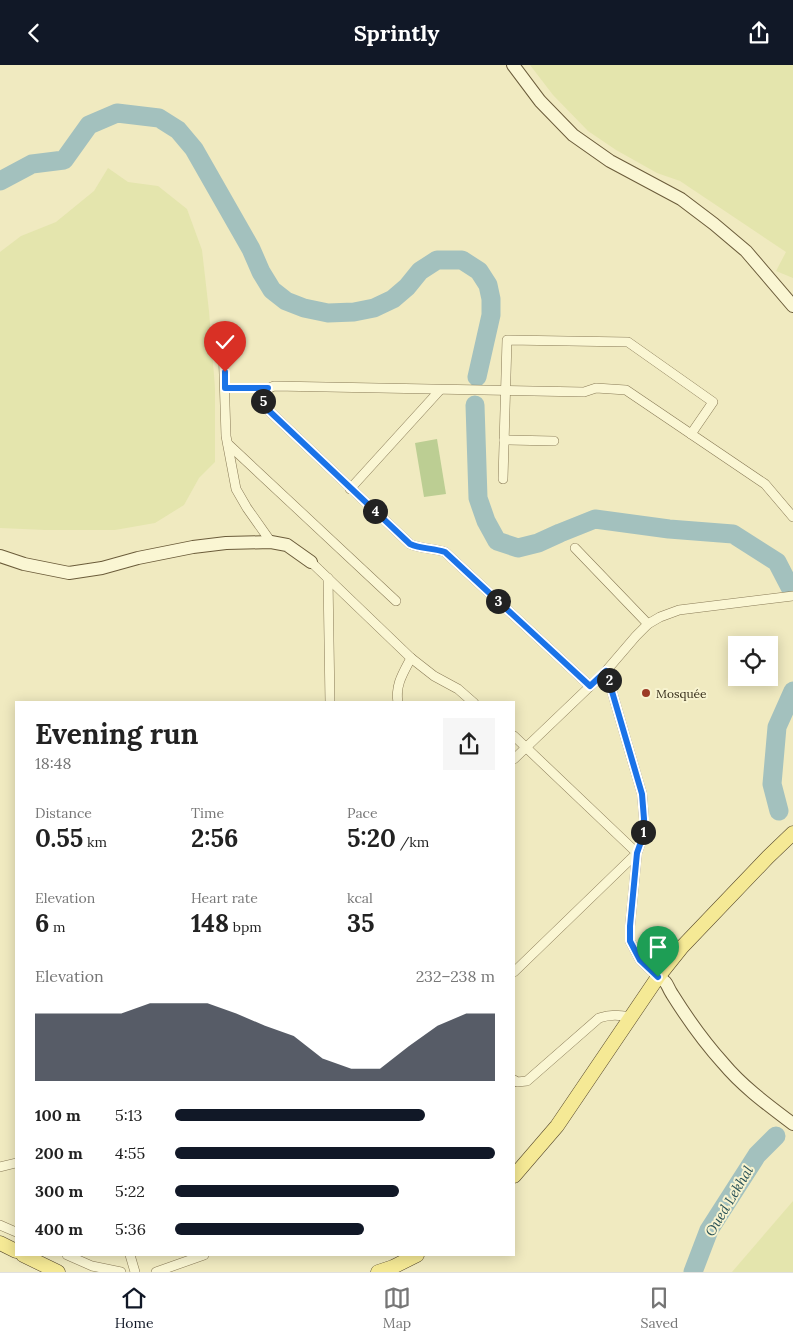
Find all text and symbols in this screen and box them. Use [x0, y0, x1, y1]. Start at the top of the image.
icon: back [20, 19, 48, 47]
text: Sprintly [354, 19, 439, 47]
icon: share [745, 19, 773, 47]
pin [204, 321, 246, 372]
icon: check [211, 328, 239, 356]
pin: 5 [250, 389, 276, 413]
text: 5 [260, 392, 267, 410]
pin: 4 [362, 499, 388, 523]
text: 4 [372, 502, 379, 520]
pin: 3 [486, 589, 510, 613]
text: 3 [495, 592, 502, 610]
map controls [728, 636, 778, 686]
button: locate [728, 636, 778, 686]
pin: 2 [596, 667, 622, 693]
text: 2 [606, 671, 613, 689]
place label: Mosquée [656, 686, 707, 701]
marker: Mosquée [640, 687, 652, 699]
text: Evening run [35, 716, 198, 752]
button: share [443, 718, 495, 770]
text: 18:48 [35, 753, 71, 773]
text: Distance [35, 804, 92, 822]
text: Time [191, 804, 224, 822]
text: Pace [347, 804, 378, 822]
pin: 1 [630, 819, 656, 845]
text: 0.55 [35, 822, 83, 854]
text: 2:56 [191, 822, 238, 854]
text: 5:20 [347, 822, 396, 854]
text: 1 [641, 823, 646, 841]
text: km [83, 833, 107, 851]
text: /km [396, 833, 429, 851]
text: Elevation [35, 889, 95, 907]
text: Heart rate [191, 889, 258, 907]
text: kcal [347, 889, 373, 907]
text: 6 [35, 907, 49, 939]
text: 148 [191, 907, 229, 939]
text: 35 [347, 907, 375, 939]
text: m [49, 918, 66, 936]
text: bpm [229, 918, 262, 936]
pin [637, 926, 679, 977]
icon: arrive [644, 933, 672, 961]
text: Elevation [35, 966, 104, 986]
text: 232–238 m [416, 966, 495, 986]
text: 100 m [35, 1105, 81, 1125]
text: 5:13 [115, 1105, 142, 1125]
text: 200 m [35, 1143, 83, 1163]
text: 4:55 [115, 1143, 145, 1163]
water label: Oued Lekhal [701, 1162, 757, 1240]
text: 300 m [35, 1181, 83, 1201]
text: 5:22 [115, 1181, 145, 1201]
text: 400 m [35, 1219, 83, 1239]
text: 5:36 [115, 1219, 146, 1239]
tab: Home [115, 1284, 154, 1332]
tab: Map [383, 1284, 411, 1332]
tab: Saved [640, 1284, 678, 1332]

